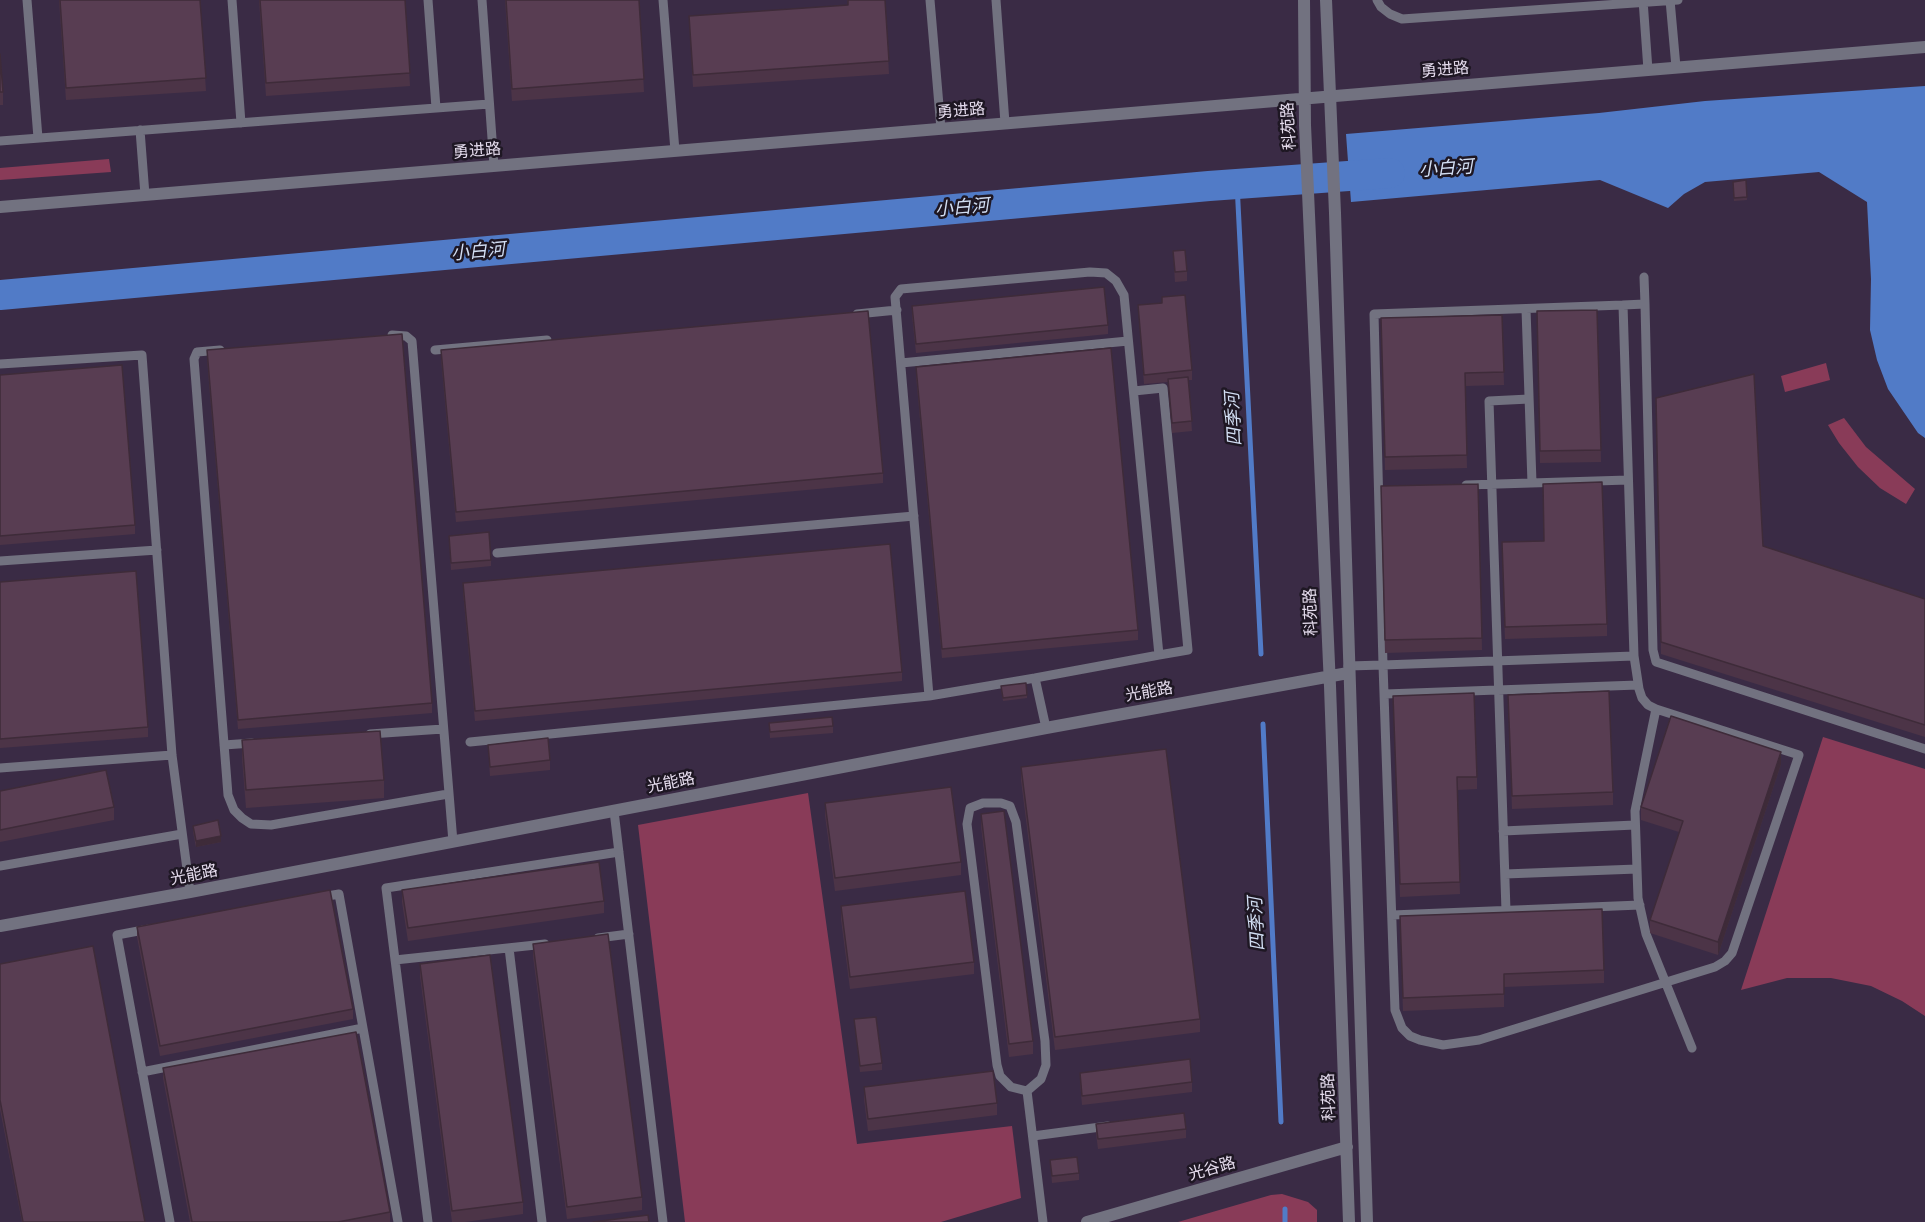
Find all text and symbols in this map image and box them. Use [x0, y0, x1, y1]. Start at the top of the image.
street label: 勇进路 [1420, 58, 1470, 82]
street label: 勇进路 [936, 99, 986, 123]
street label: 科苑路 [1278, 102, 1300, 150]
street label: 勇进路 [452, 139, 502, 163]
water label: 小白河 [1418, 156, 1474, 182]
water label: 小白河 [934, 195, 990, 221]
water label: 小白河 [450, 239, 506, 265]
water label: 四季河 [1222, 391, 1246, 447]
street label: 科苑路 [1301, 588, 1321, 636]
street label: 光能路 [1124, 678, 1174, 706]
street label: 光能路 [646, 769, 696, 797]
street label: 光能路 [169, 861, 219, 889]
water label: 四季河 [1245, 896, 1269, 952]
street label: 科苑路 [1319, 1073, 1339, 1121]
street label: 光谷路 [1186, 1153, 1238, 1185]

